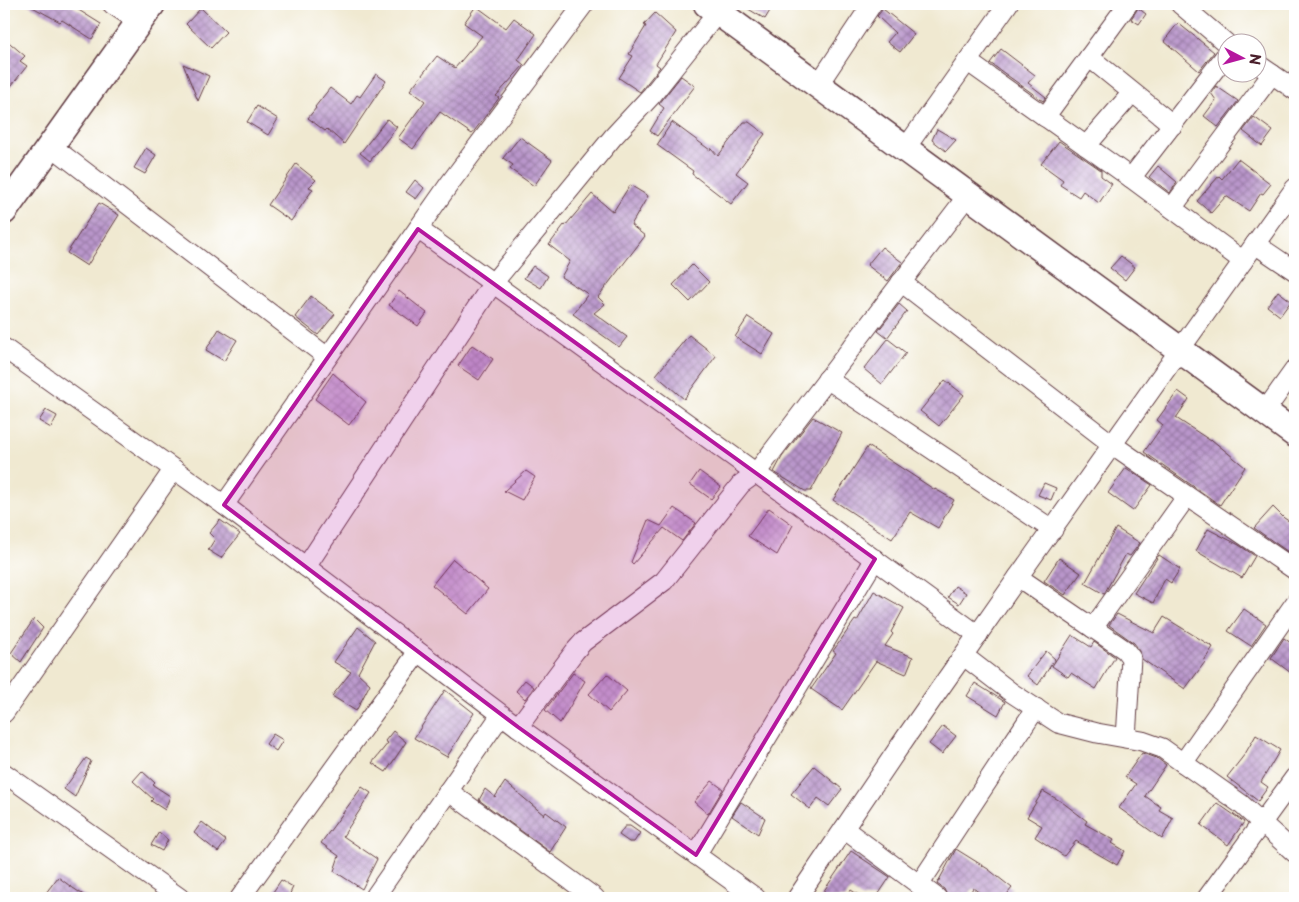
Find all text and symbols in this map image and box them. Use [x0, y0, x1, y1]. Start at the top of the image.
north arrow [1216, 32, 1266, 82]
text: N [1244, 53, 1266, 66]

